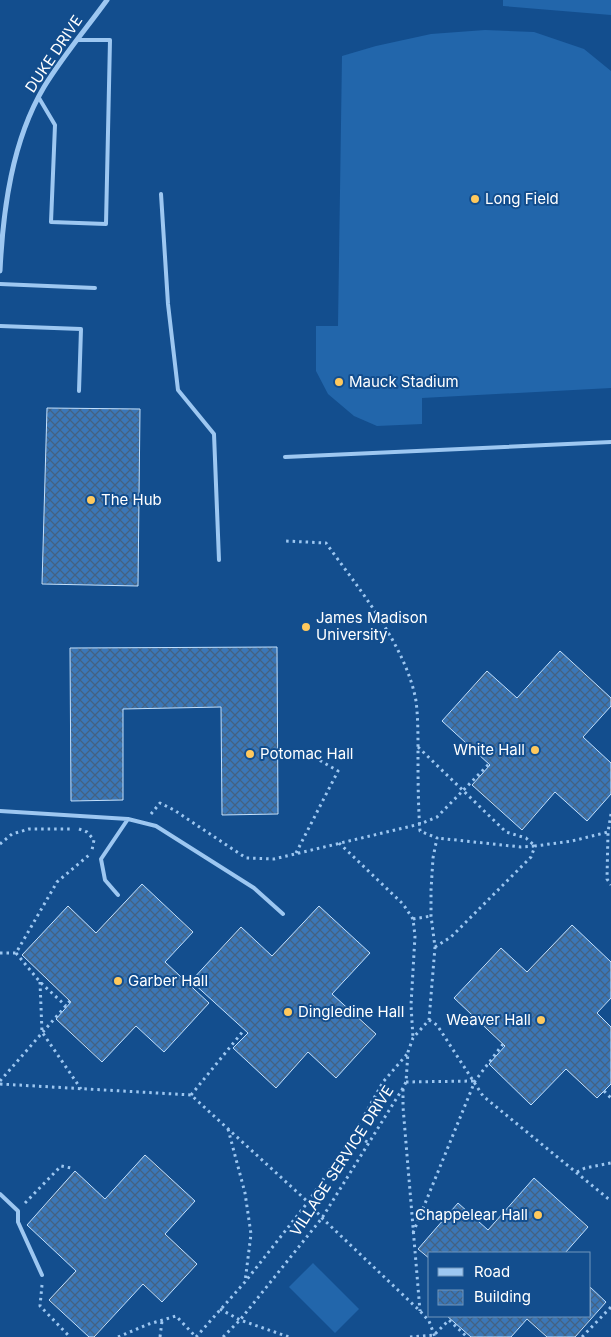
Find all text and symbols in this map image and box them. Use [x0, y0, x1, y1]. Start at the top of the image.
street label: DUKE DRIVE [21, 11, 86, 96]
place label: Long Field [485, 189, 559, 208]
marker: Long Field [469, 193, 481, 205]
place label: Mauck Stadium [349, 372, 459, 391]
marker: Mauck Stadium [333, 376, 345, 388]
place label: The Hub [101, 490, 162, 509]
marker: The Hub [85, 494, 97, 506]
place label: James Madison University [316, 608, 428, 644]
marker: James Madison University [300, 621, 312, 633]
place label: White Hall [453, 740, 525, 759]
place label: Potomac Hall [260, 744, 353, 763]
marker: White Hall [529, 744, 541, 756]
marker: Potomac Hall [244, 748, 256, 760]
place label: Garber Hall [128, 971, 208, 990]
marker: Garber Hall [112, 975, 124, 987]
place label: Dingledine Hall [298, 1002, 404, 1021]
marker: Dingledine Hall [282, 1006, 294, 1018]
place label: Weaver Hall [446, 1010, 531, 1029]
marker: Weaver Hall [535, 1014, 547, 1026]
street label: VILLAGE SERVICE DRIVE [286, 1082, 398, 1240]
place label: Chappelear Hall [415, 1205, 528, 1224]
marker: Chappelear Hall [532, 1209, 544, 1221]
legend [428, 1252, 591, 1317]
text: Road [474, 1262, 510, 1281]
text: Building [474, 1287, 531, 1306]

